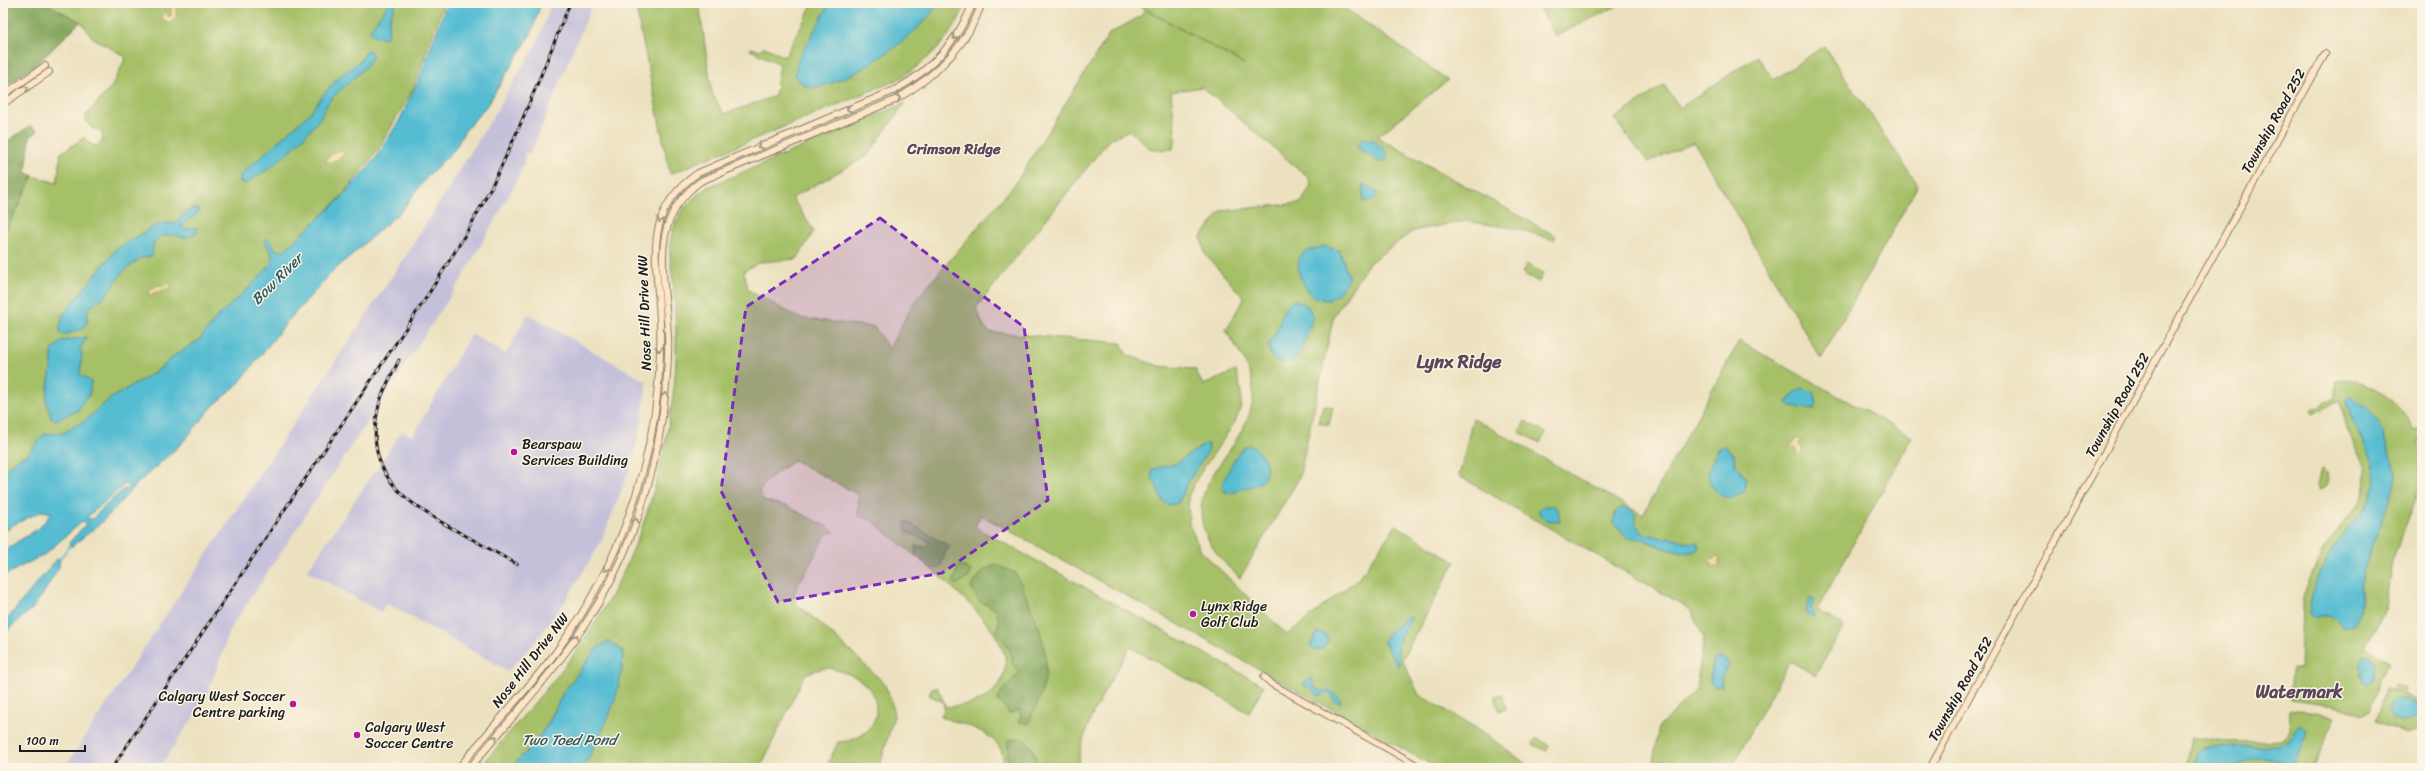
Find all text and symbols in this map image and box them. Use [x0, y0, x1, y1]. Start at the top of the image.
one-way arrow [953, 33, 960, 40]
street label: Township Road 252 [2234, 64, 2313, 178]
one-way arrow [22, 86, 29, 93]
one-way arrow [894, 95, 902, 103]
one-way arrow [846, 104, 854, 112]
district label: Crimson Ridge [906, 136, 1001, 162]
one-way arrow [757, 141, 764, 149]
one-way arrow [656, 216, 665, 223]
water label: Bow River [245, 245, 311, 311]
street label: Nose Hill Drive NW [630, 255, 659, 371]
one-way arrow [655, 346, 663, 352]
district label: Lynx Ridge [1417, 346, 1502, 378]
street label: Township Road 252 [2078, 348, 2157, 462]
one-way arrow [660, 392, 669, 398]
place label: Bearspaw Services Building [522, 432, 628, 473]
marker: Bearspaw Services Building [509, 447, 519, 457]
one-way arrow [631, 518, 640, 525]
one-way arrow [603, 565, 611, 572]
place label: Lynx Ridge Golf Club [1201, 594, 1267, 635]
street label: Nose Hill Drive NW [485, 607, 576, 714]
marker: Lynx Ridge Golf Club [1188, 609, 1198, 619]
street label: Township Road 252 [1921, 632, 2000, 746]
one-way arrow [571, 634, 578, 641]
district label: Watermark [2255, 676, 2343, 708]
place label: Calgary West Soccer Centre parking [158, 684, 286, 725]
marker: Calgary West Soccer Centre parking [288, 699, 298, 709]
place label: Calgary West Soccer Centre [365, 715, 454, 756]
scale bar [20, 727, 85, 753]
water label: Two Toed Pond [522, 727, 620, 753]
text: 100 m [26, 730, 59, 752]
marker: Calgary West Soccer Centre [352, 730, 362, 740]
one-way arrow [491, 735, 498, 743]

